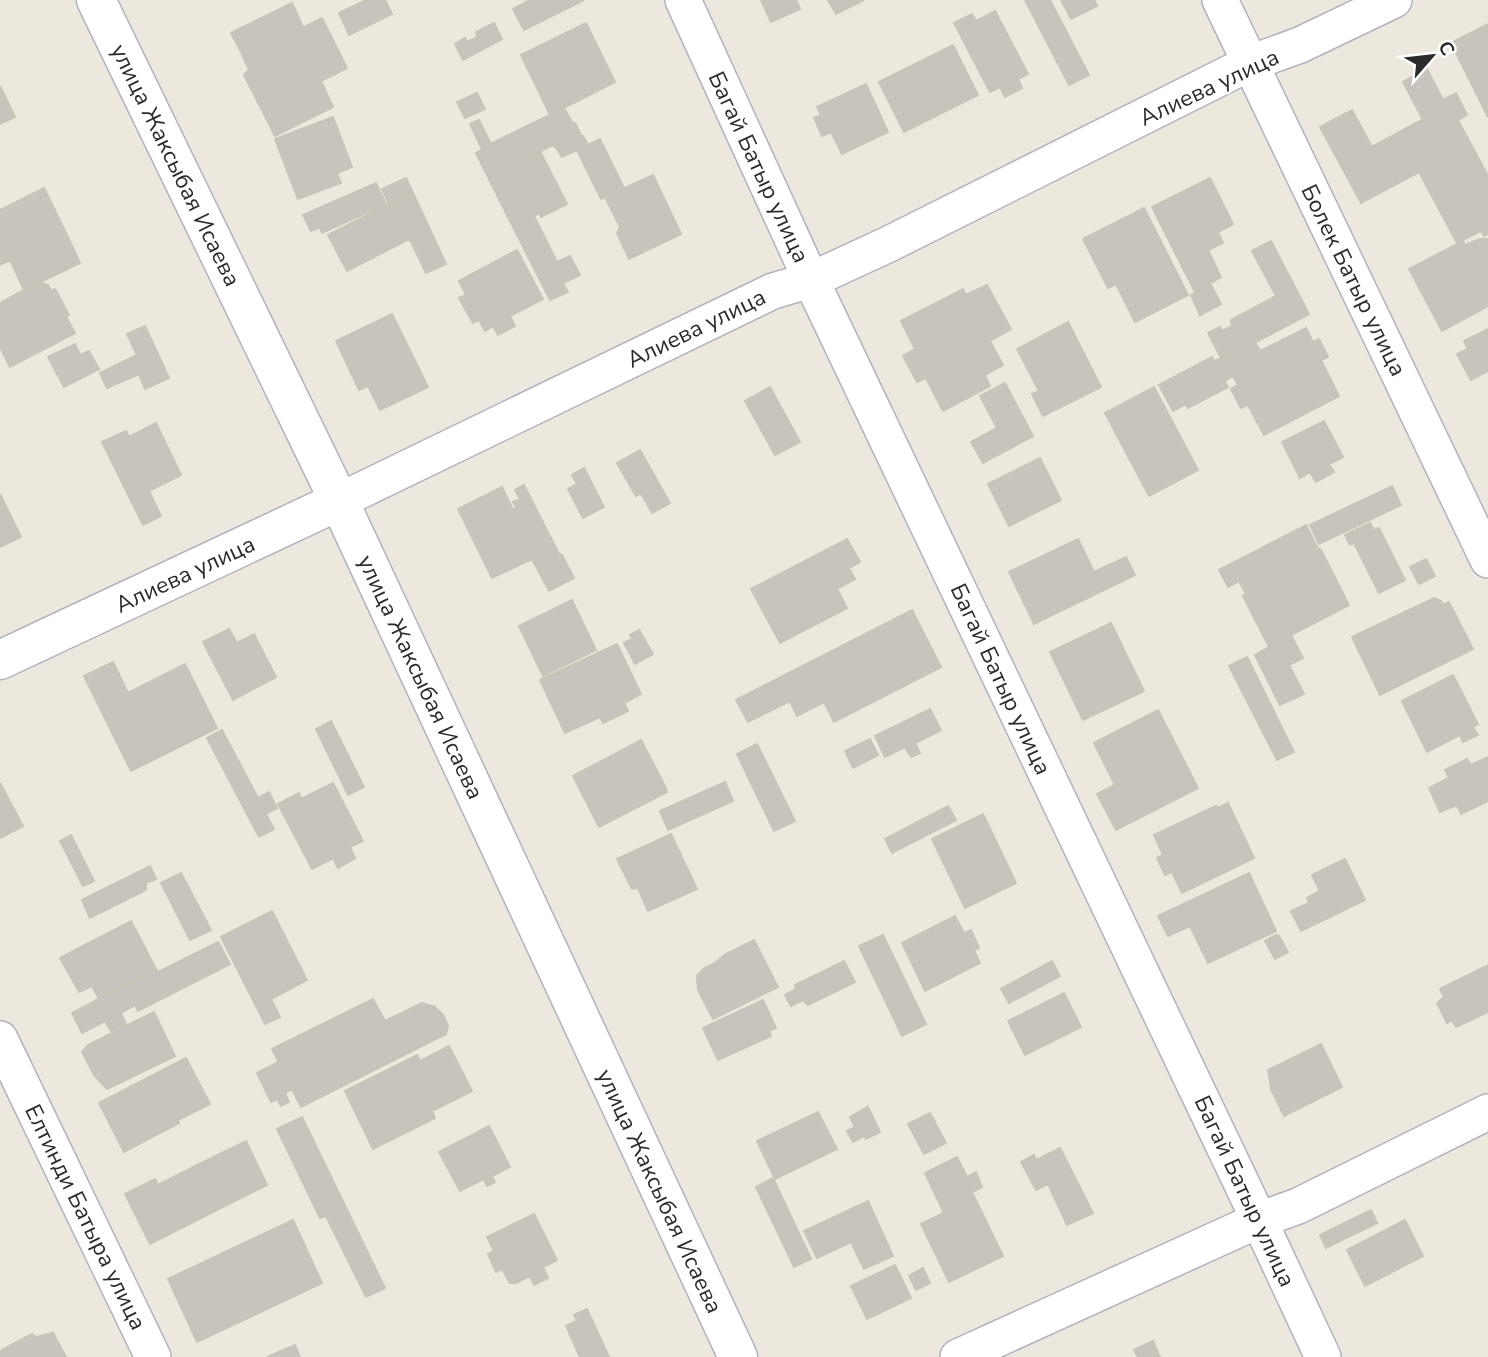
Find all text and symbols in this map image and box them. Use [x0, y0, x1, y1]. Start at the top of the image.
north arrow [1397, 21, 1467, 91]
text: С [1432, 37, 1461, 60]
street label: улица Жаксыбая Исаева [103, 39, 248, 292]
street label: Алиева улица [1134, 42, 1284, 133]
street label: Багай Батыр улица [701, 67, 816, 268]
street label: Болек Батыр улица [1294, 179, 1413, 381]
street label: Алиева улица [622, 281, 771, 375]
street label: Алиева улица [110, 529, 260, 620]
street label: улица Жаксыбая Исаева [350, 550, 491, 804]
street label: Багай Батыр улица [943, 579, 1058, 780]
street label: улица Жаксыбая Исаева [589, 1064, 730, 1318]
street label: Багай Батыр улица [1187, 1091, 1302, 1292]
street label: Елтинди Батыра улица [17, 1099, 154, 1335]

